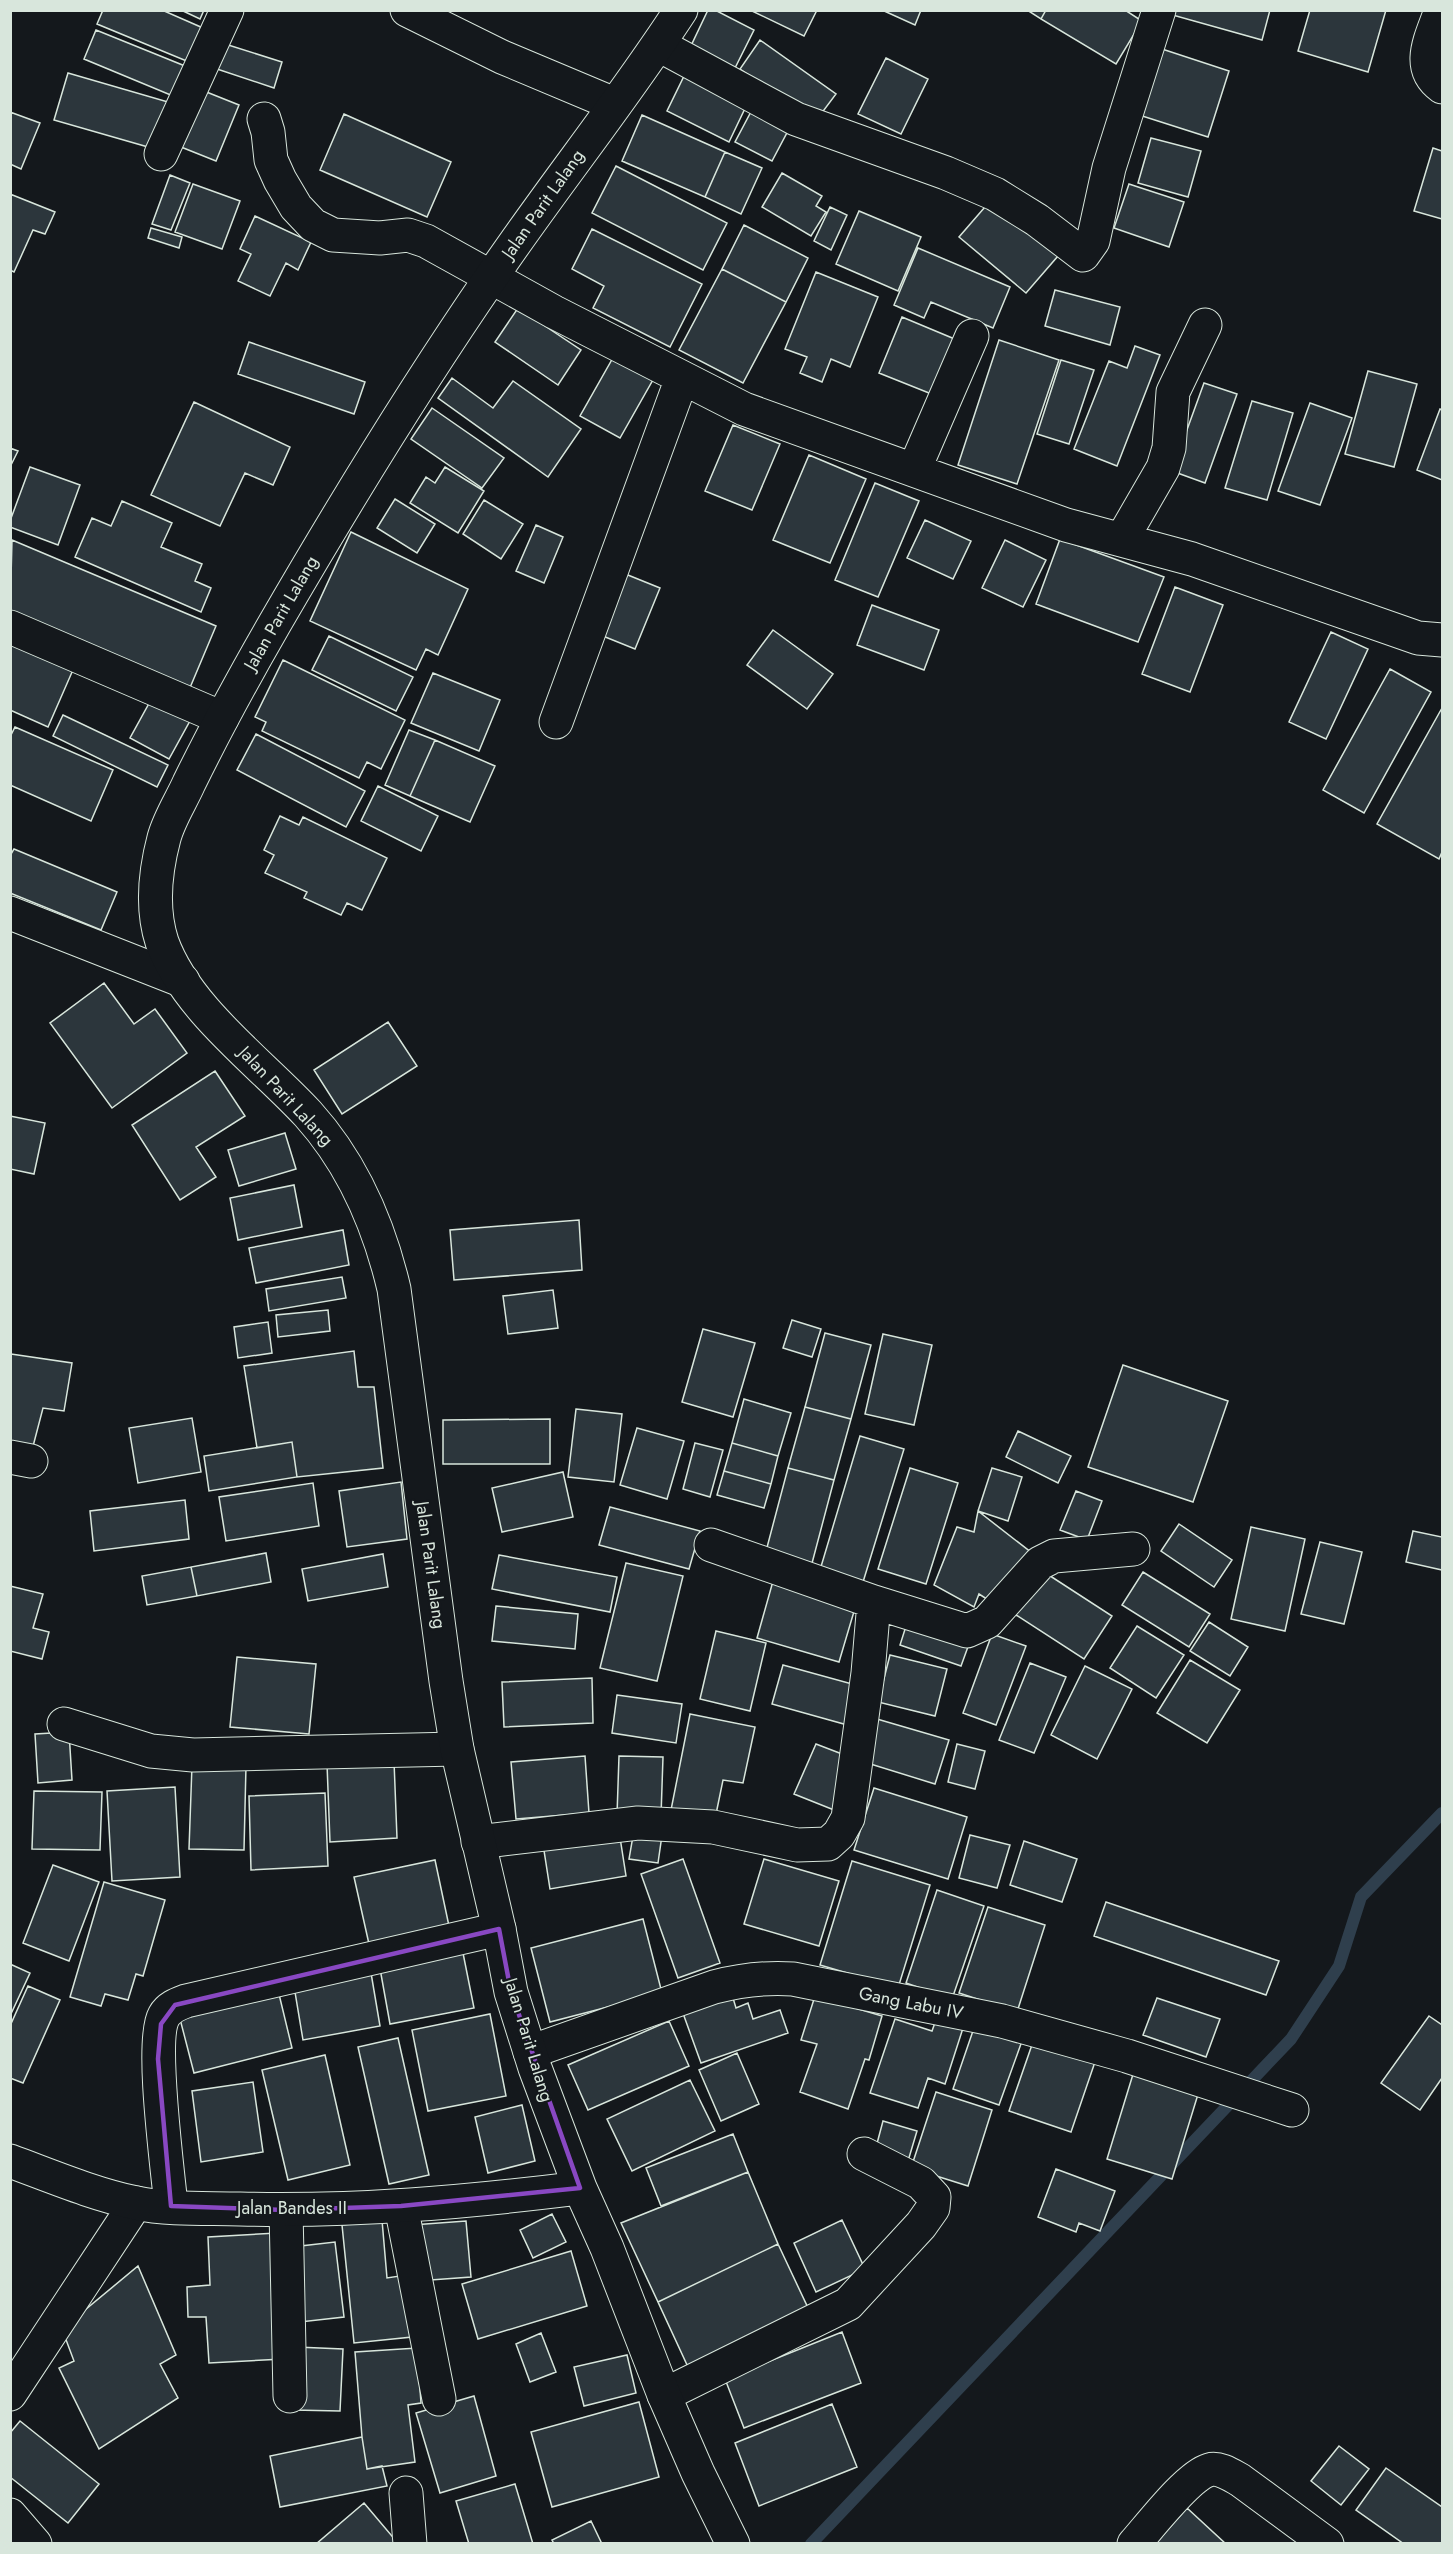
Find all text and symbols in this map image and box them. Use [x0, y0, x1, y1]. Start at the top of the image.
street label: Jalan Parit Lalang [494, 144, 590, 266]
street label: Jalan Parit Lalang [237, 551, 324, 677]
street label: Jalan Parit Lalang [231, 1039, 339, 1152]
street label: Jalan Parit Lalang [409, 1498, 453, 1630]
street label: Jalan Parit Lalang [497, 1973, 560, 2105]
street label: Gang Labu IV [857, 1980, 966, 2026]
street label: Jalan Bandes II [235, 2195, 347, 2221]

